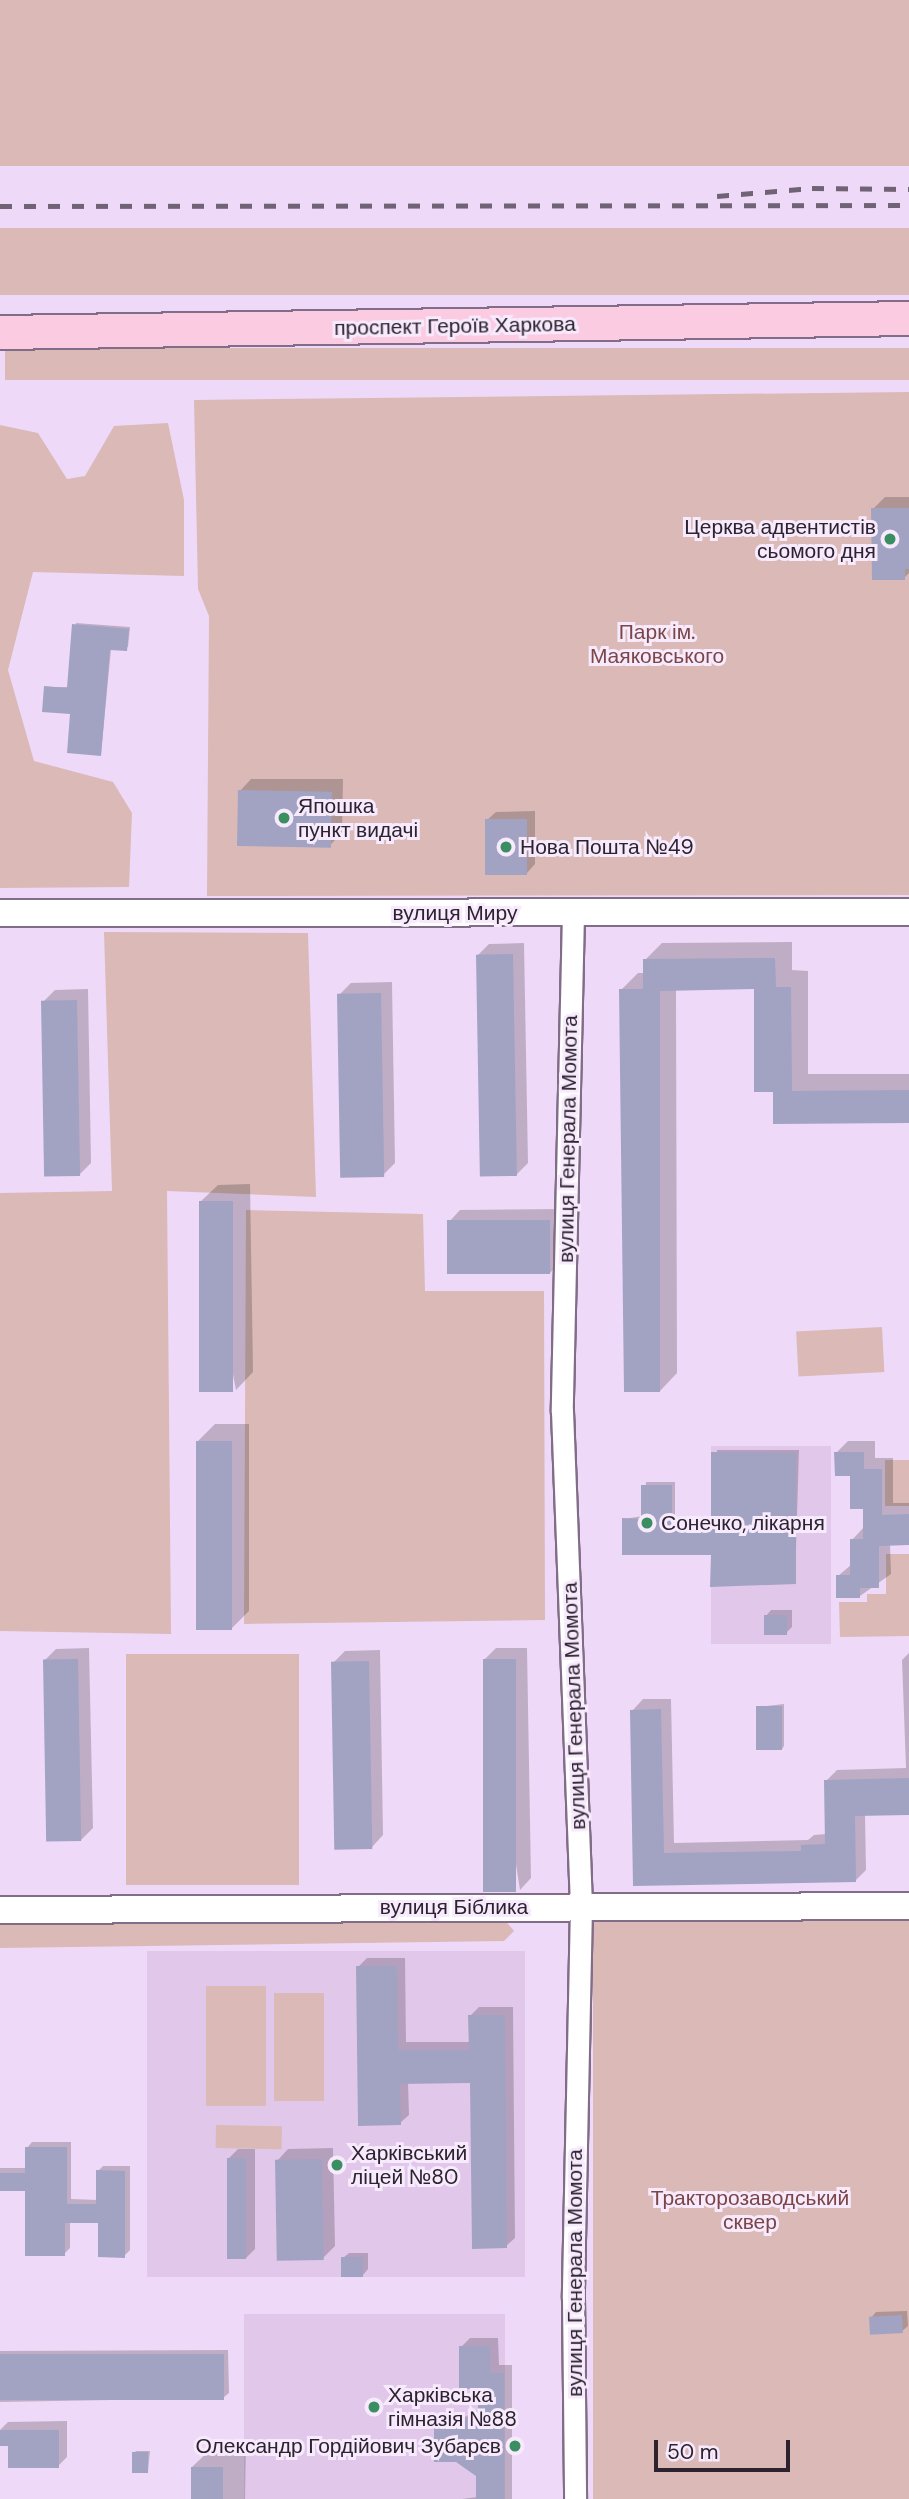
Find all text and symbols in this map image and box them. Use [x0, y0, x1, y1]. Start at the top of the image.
street label: проспект Героїв Харкова [334, 311, 576, 341]
place label: Церква адвентистів сьомого дня [684, 514, 876, 564]
marker: Церква адвентистів сьомого дня [882, 531, 898, 547]
park label: Парк ім. Маяковського [590, 619, 724, 669]
place label: Япошка пункт видачі [298, 793, 418, 843]
marker: Япошка пункт видачі [276, 810, 292, 826]
place label: Нова Пошта №49 [520, 834, 694, 860]
marker: Нова Пошта №49 [498, 839, 514, 855]
street label: вулиця Миру [393, 900, 517, 926]
street label: вулиця Генерала Момота [553, 1015, 583, 1263]
place label: Сонечко, лікарня [661, 1510, 825, 1536]
marker: Сонечко, лікарня [639, 1515, 655, 1531]
street label: вулиця Генерала Момота [557, 1582, 591, 1830]
street label: вулиця Біблика [380, 1894, 528, 1920]
place label: Харківський ліцей №80 [351, 2140, 467, 2190]
street label: вулиця Генерала Момота [562, 2149, 588, 2397]
marker: Харківський ліцей №80 [329, 2157, 345, 2173]
park label: Тракторозаводський сквер [651, 2185, 849, 2235]
place label: Харківська гімназія №88 [388, 2382, 517, 2432]
marker: Харківська гімназія №88 [366, 2399, 382, 2415]
scale bar [657, 2426, 794, 2470]
place label: Олександр Гордійович Зубарєв [195, 2433, 501, 2459]
marker: Олександр Гордійович Зубарєв [507, 2438, 523, 2454]
text: 50 m [667, 2438, 718, 2466]

